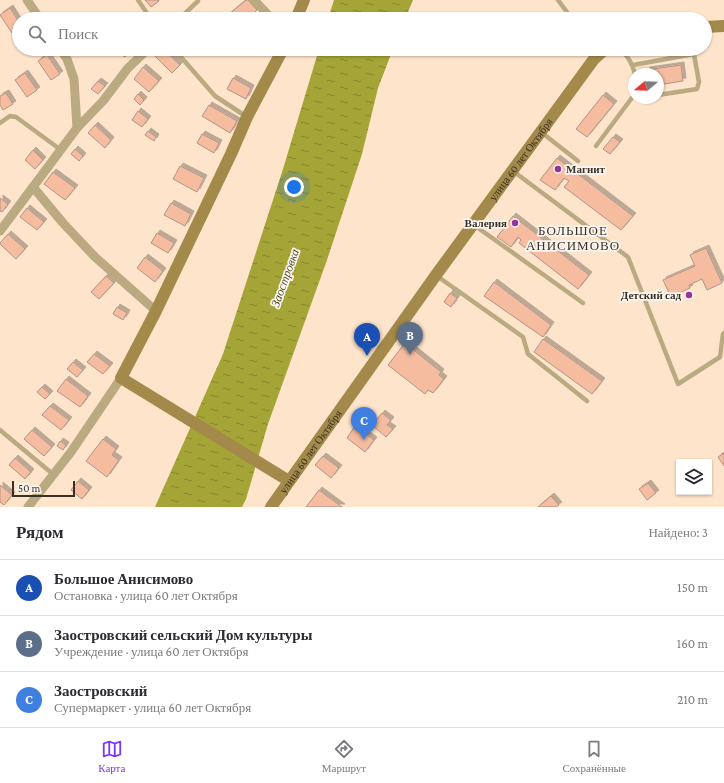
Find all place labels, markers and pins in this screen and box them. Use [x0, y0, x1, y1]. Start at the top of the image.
place label: Магнит [566, 163, 606, 175]
marker: Магнит [553, 164, 563, 174]
place label: Валерия [465, 217, 507, 229]
marker: Валерия [510, 218, 520, 228]
place label: Детский сад [621, 289, 681, 301]
marker: Детский сад [684, 290, 694, 300]
pin: B [397, 322, 423, 355]
pin: A [354, 323, 380, 356]
pin: C [351, 407, 377, 440]

